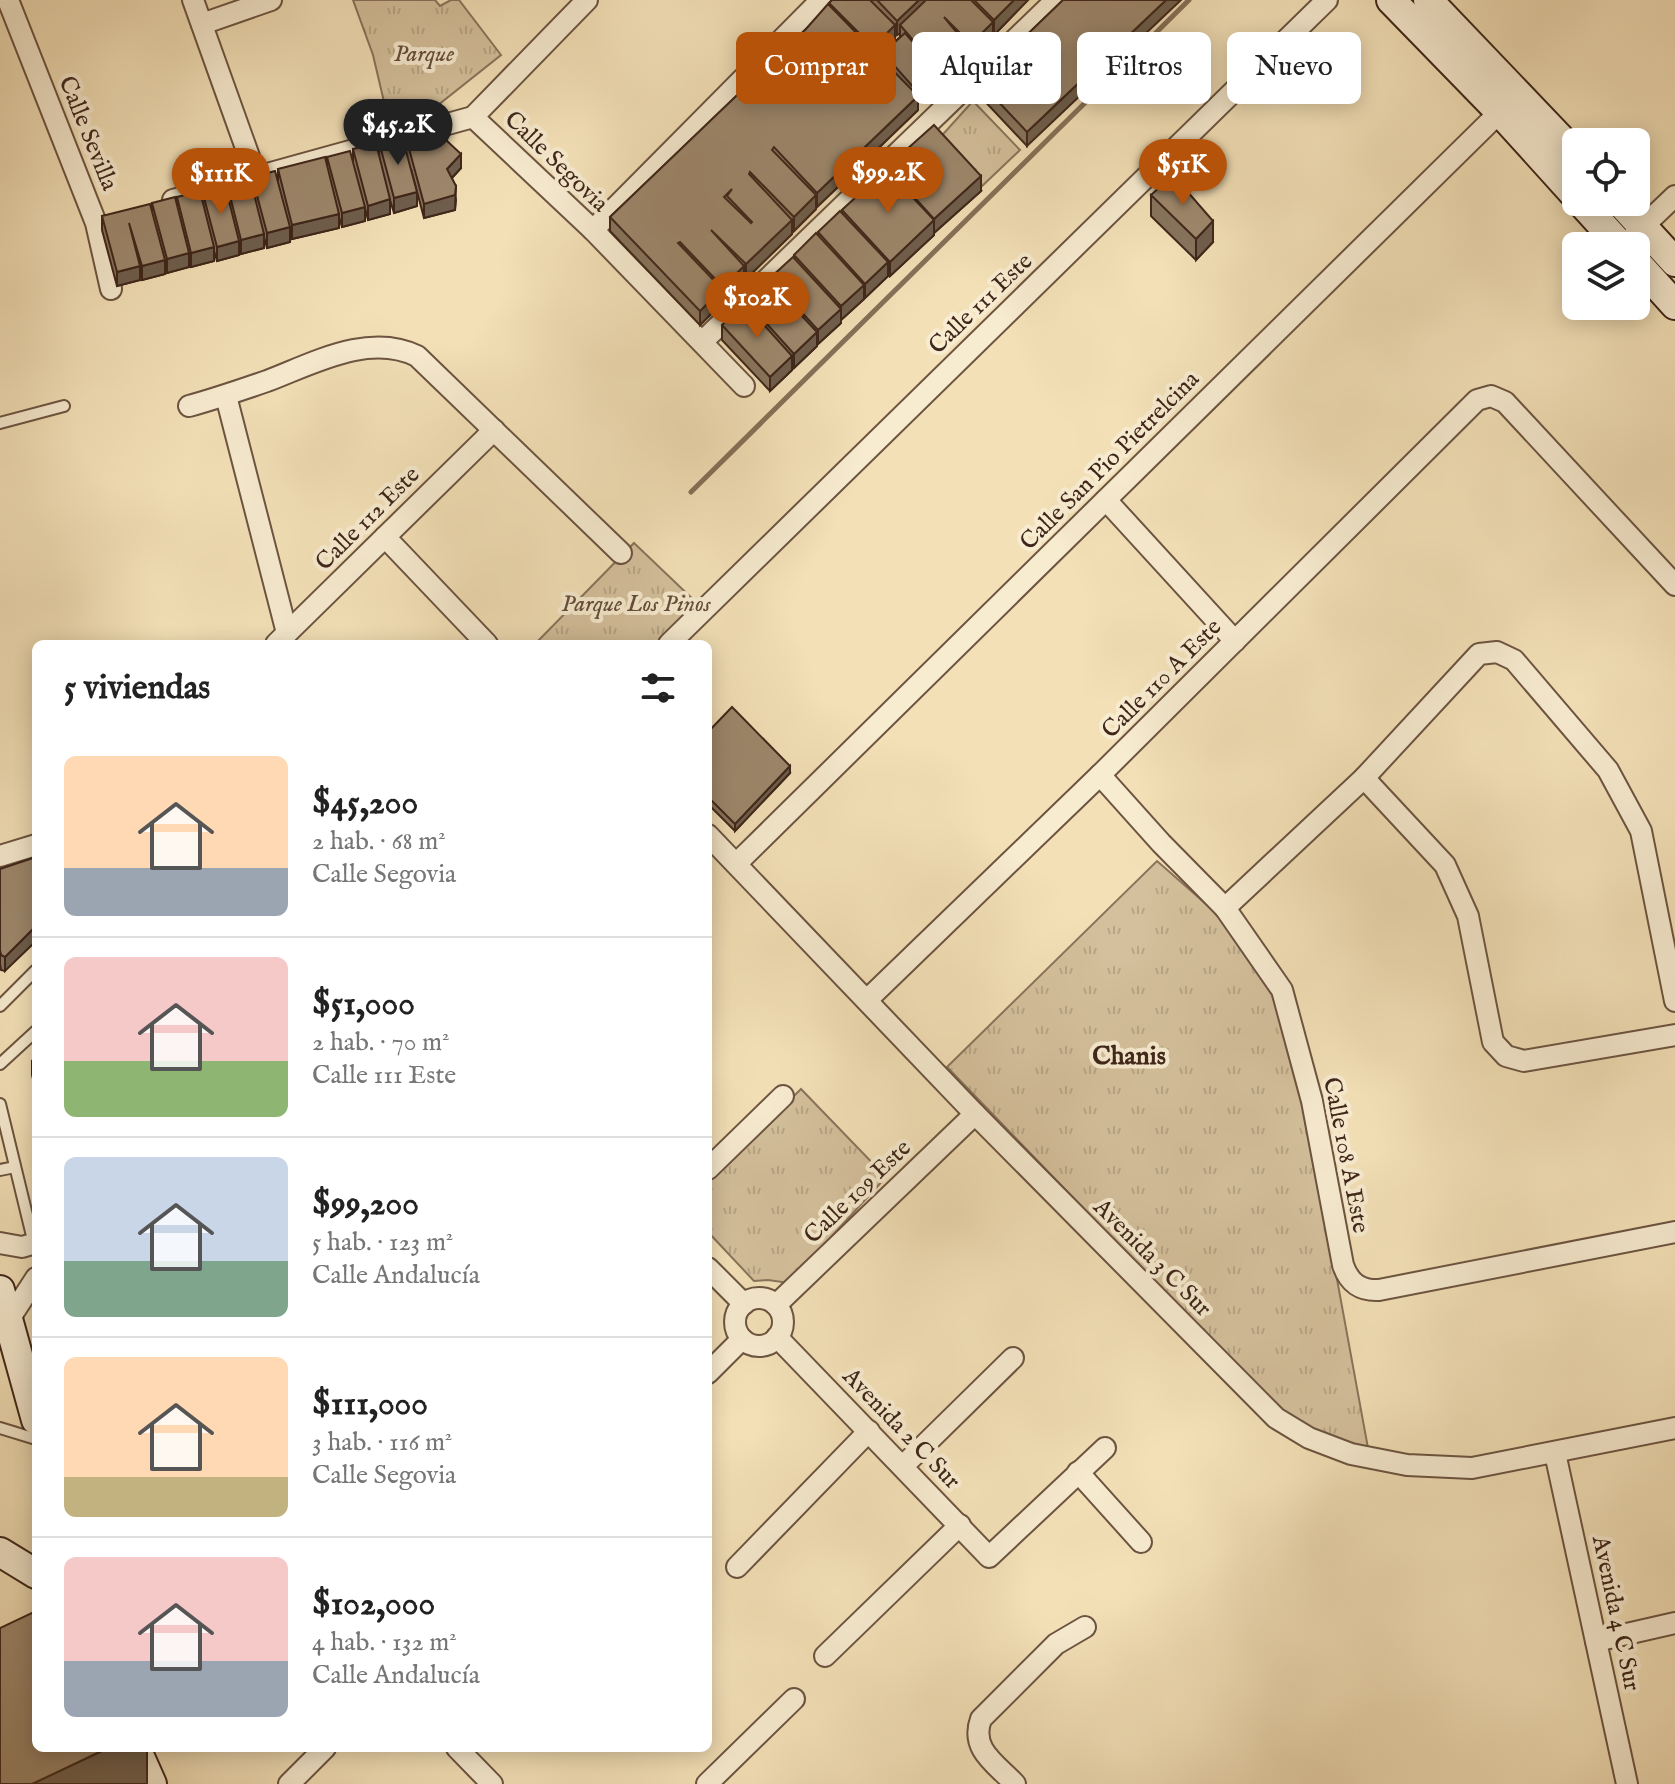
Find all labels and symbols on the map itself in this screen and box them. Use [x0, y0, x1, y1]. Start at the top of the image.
park label: Parque [394, 39, 454, 70]
street label: Calle Sevilla [51, 72, 125, 196]
pin: $45.2K [333, 99, 463, 167]
street label: Calle Segovia [497, 105, 615, 220]
pin: $51K [1136, 139, 1230, 207]
pin: $99.2K [823, 147, 953, 215]
pin: $111K [165, 148, 277, 216]
street label: Calle 111 Este [922, 247, 1040, 361]
pin: $102K [701, 272, 813, 340]
street label: Calle San Pio Pietrelcina [1014, 364, 1207, 557]
street label: Calle 112 Este [309, 460, 427, 578]
park label: Parque Los Pinos [561, 589, 712, 620]
street label: Calle 110 A Este [1095, 612, 1229, 746]
district label: Chanis [1092, 1040, 1166, 1073]
street label: Calle 108 A Este [1315, 1075, 1376, 1236]
street label: Calle 109 Este [798, 1133, 918, 1251]
street label: Avenida 3 C Sur [1085, 1192, 1218, 1324]
street label: Avenida 2 C Sur [834, 1361, 967, 1496]
street label: Avenida 4 C Sur [1584, 1532, 1647, 1694]

